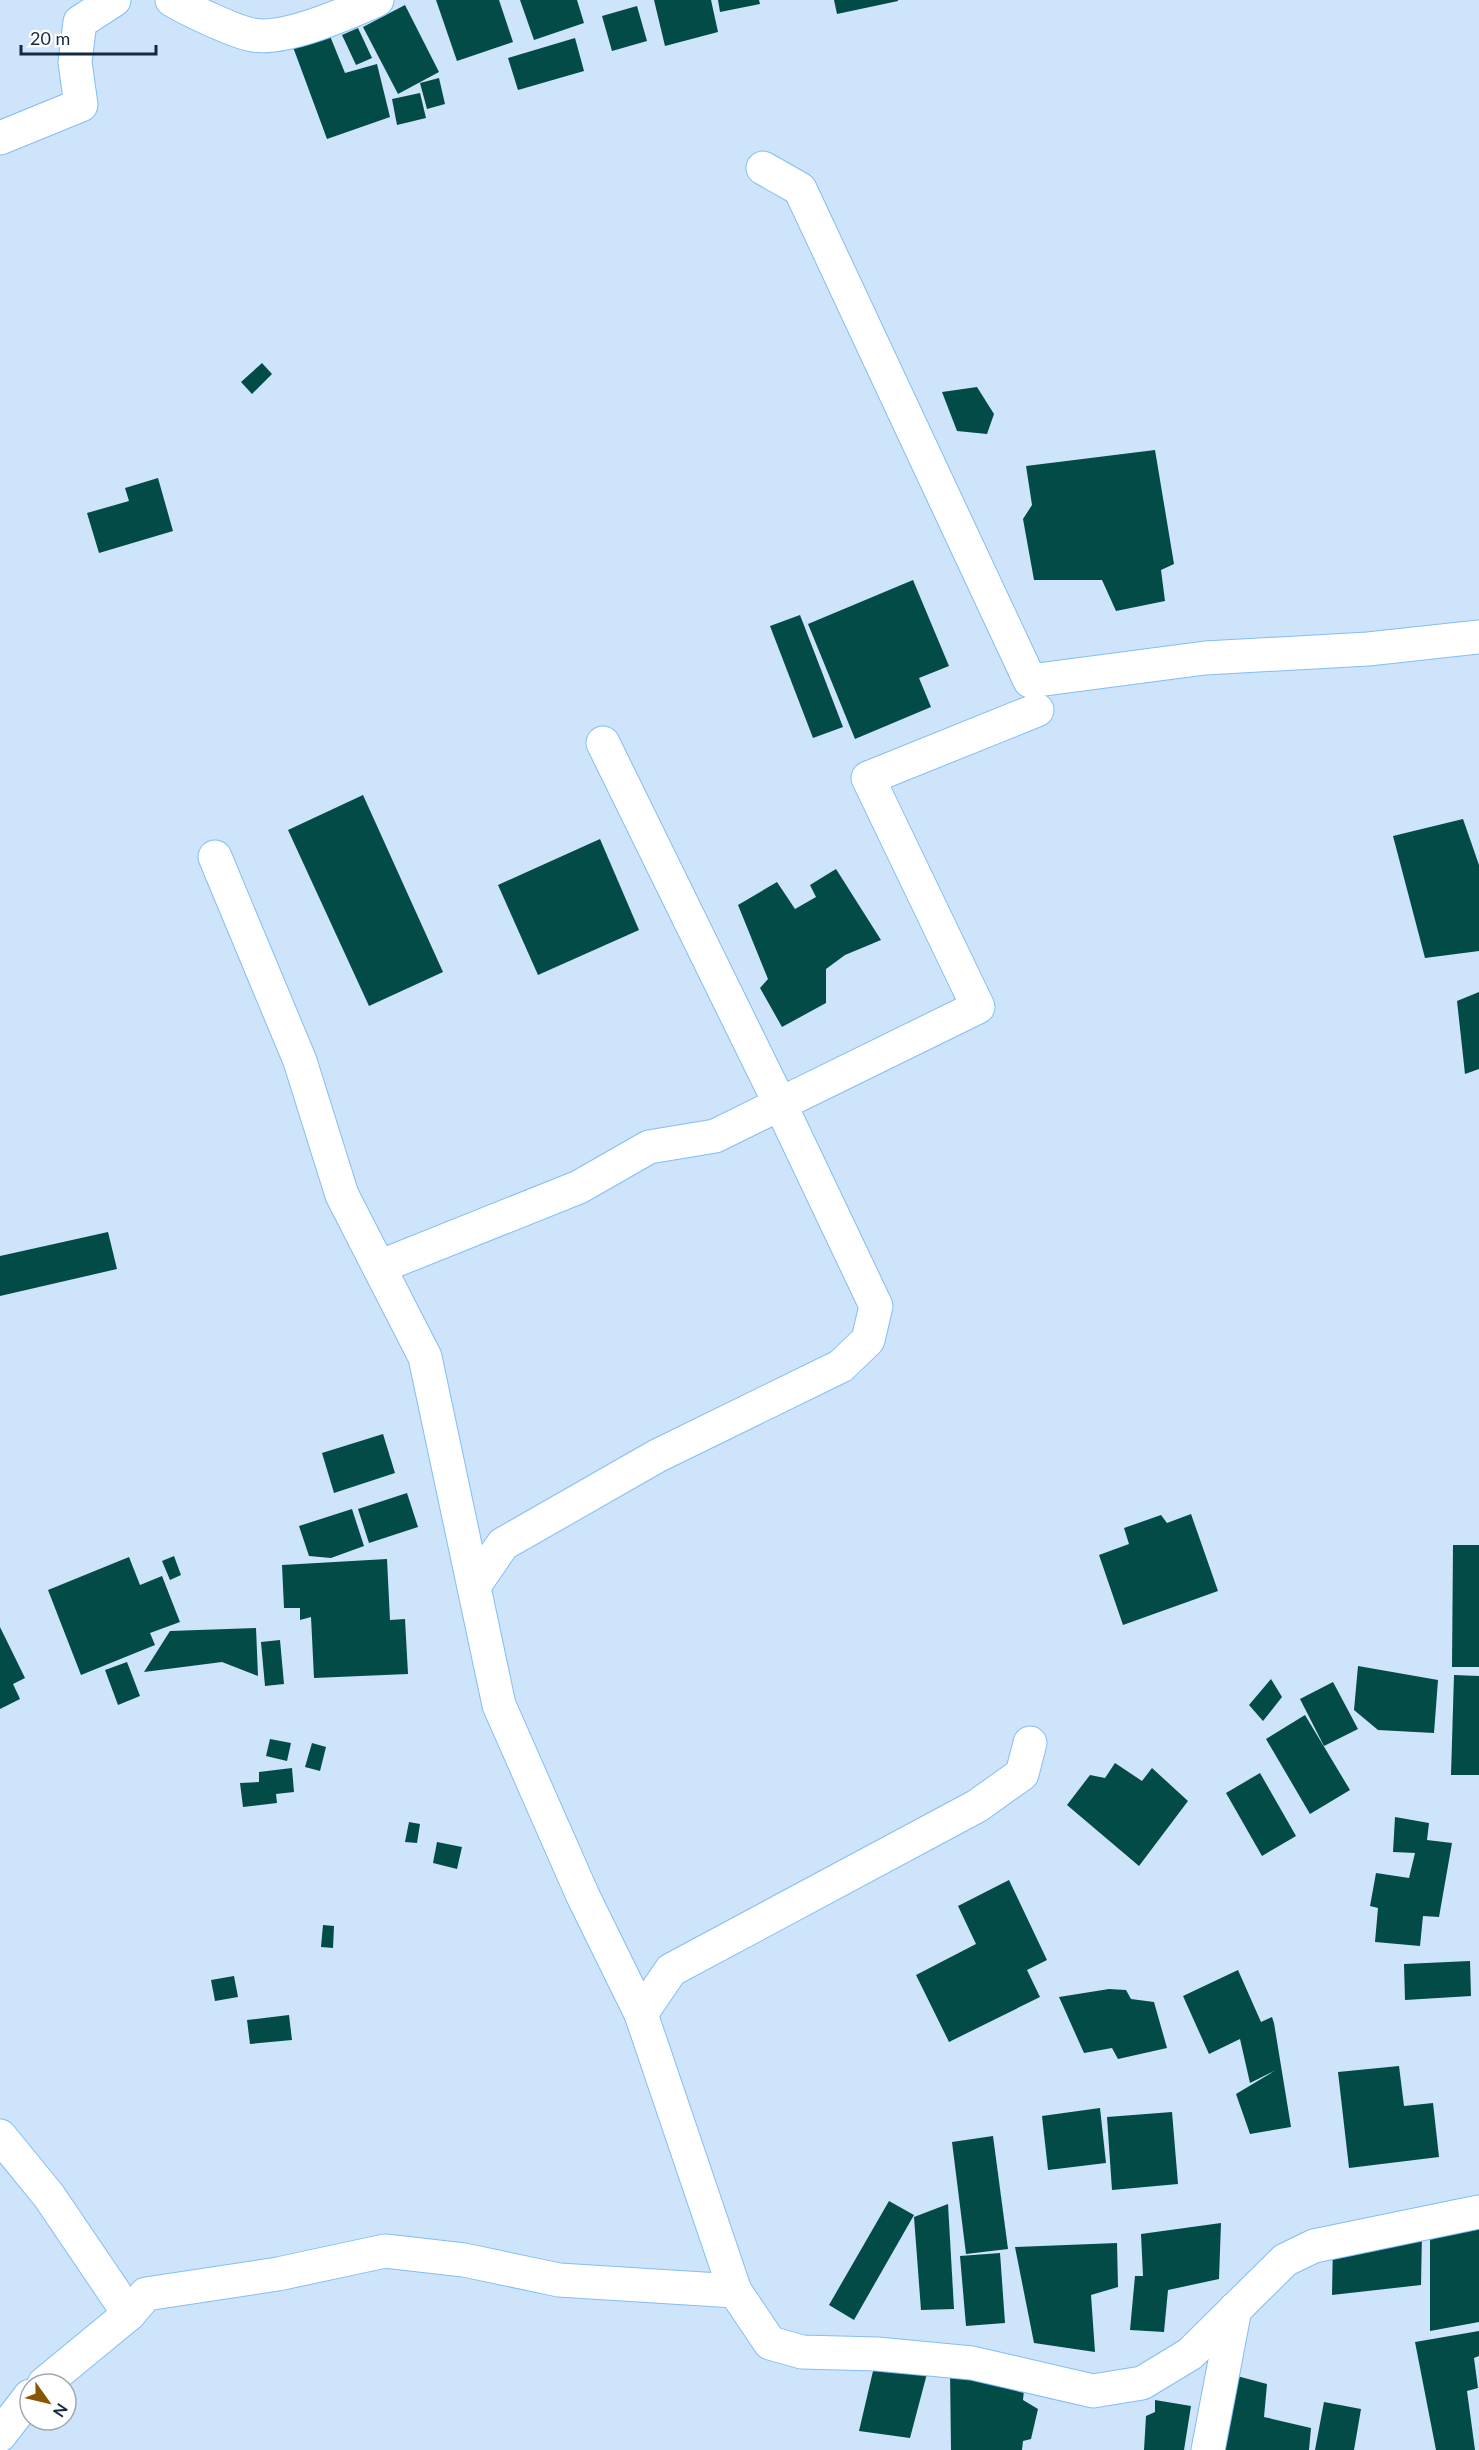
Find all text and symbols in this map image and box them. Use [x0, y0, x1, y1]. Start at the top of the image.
scale bar [21, 18, 156, 56]
text: 20 m [30, 27, 70, 49]
north arrow [18, 2372, 78, 2432]
text: N [50, 2400, 72, 2421]

